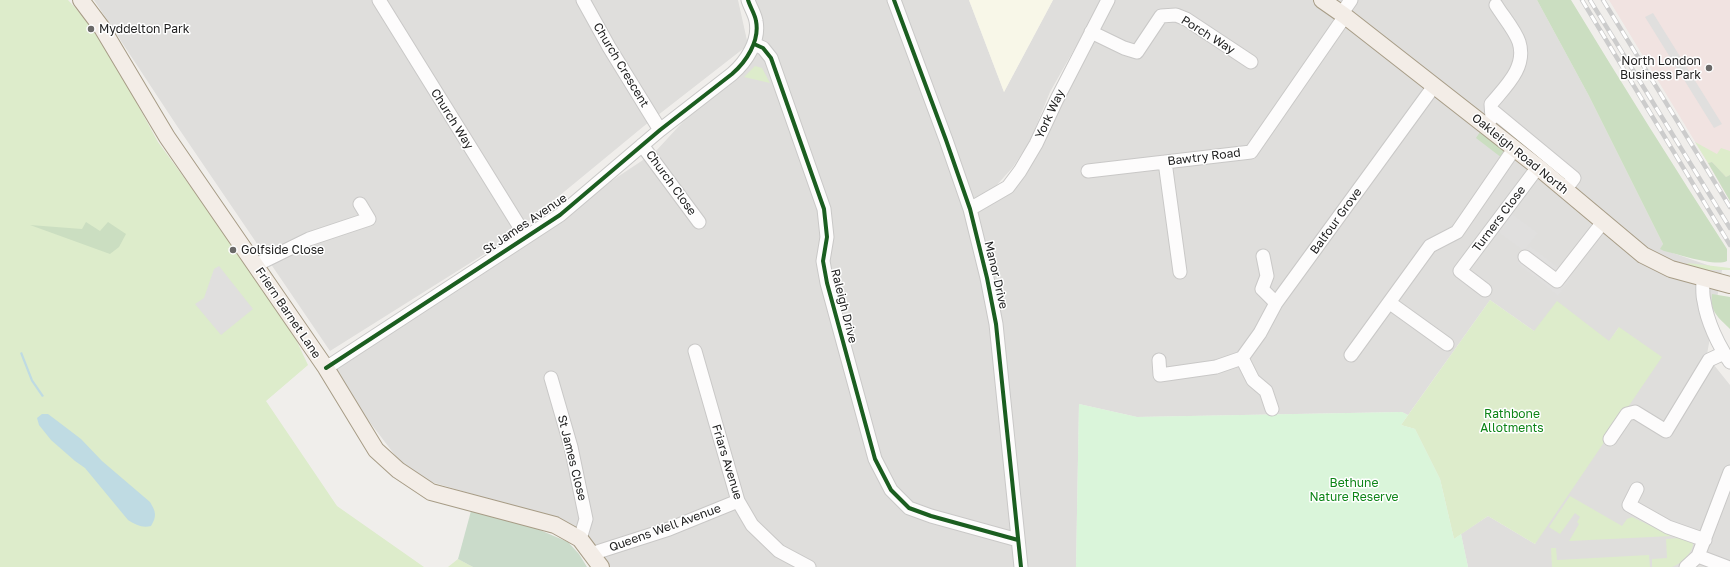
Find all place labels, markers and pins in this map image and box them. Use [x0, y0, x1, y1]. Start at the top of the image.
place label: Myddelton Park [99, 22, 189, 36]
marker: Myddelton Park [86, 24, 96, 34]
place label: North London Business Park [1620, 54, 1701, 82]
marker: North London Business Park [1704, 63, 1714, 73]
place label: Golfside Close [241, 243, 324, 257]
marker: Golfside Close [228, 245, 238, 255]

